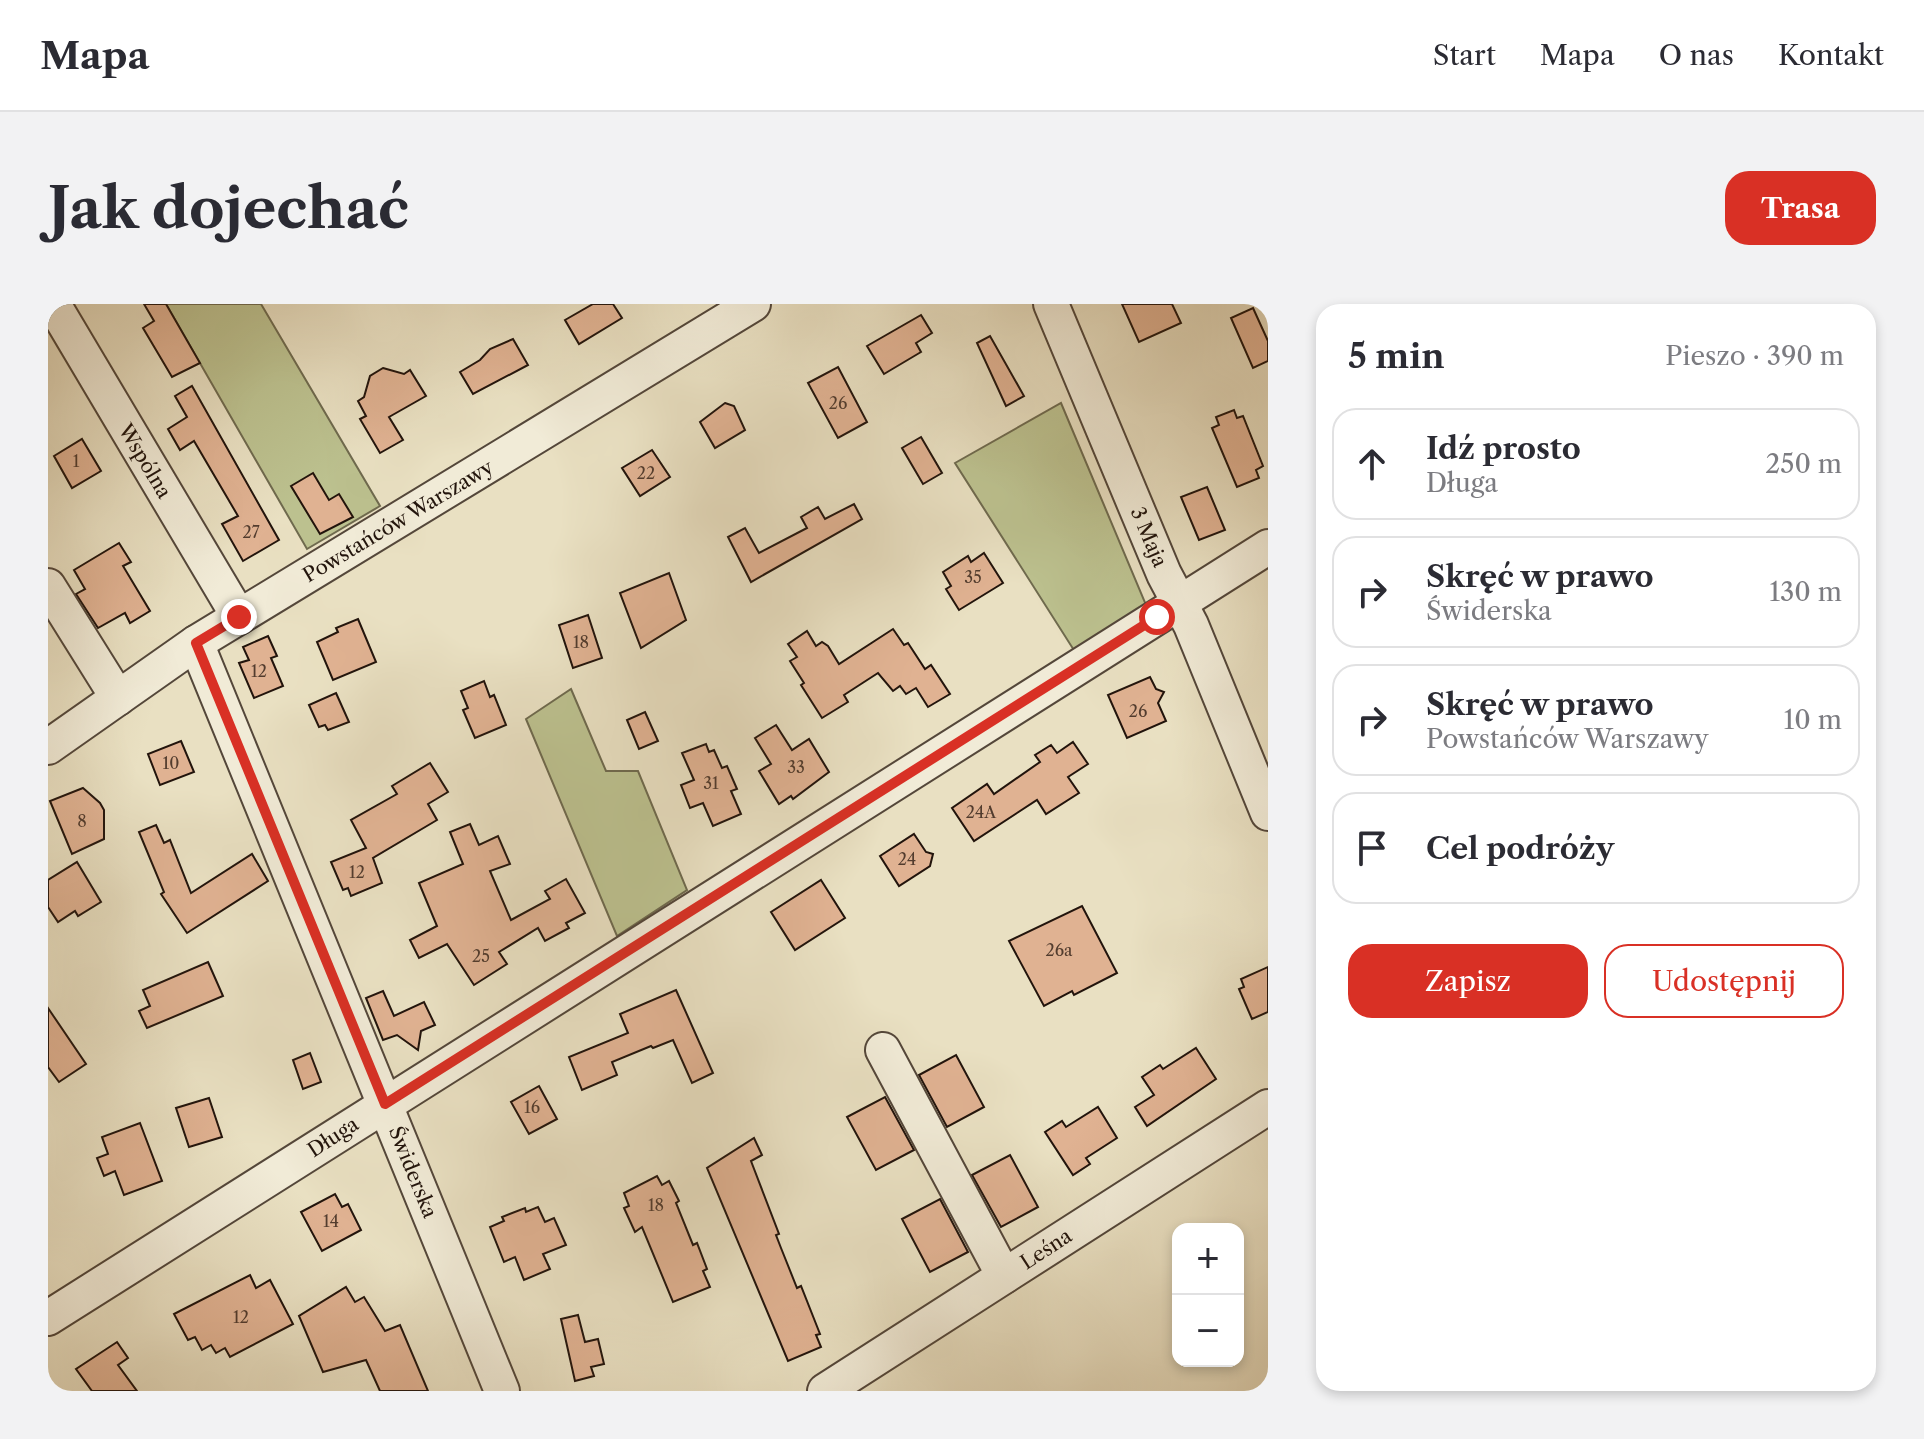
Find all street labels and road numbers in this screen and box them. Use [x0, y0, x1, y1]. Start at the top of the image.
street label: Wspólna [113, 419, 177, 503]
street label: Powstańców Warszawy [299, 454, 498, 587]
street label: 3 Maja [1126, 503, 1173, 571]
street label: Długa [303, 1112, 363, 1162]
street label: Świderska [384, 1122, 443, 1222]
street label: Leśna [1016, 1223, 1076, 1274]

